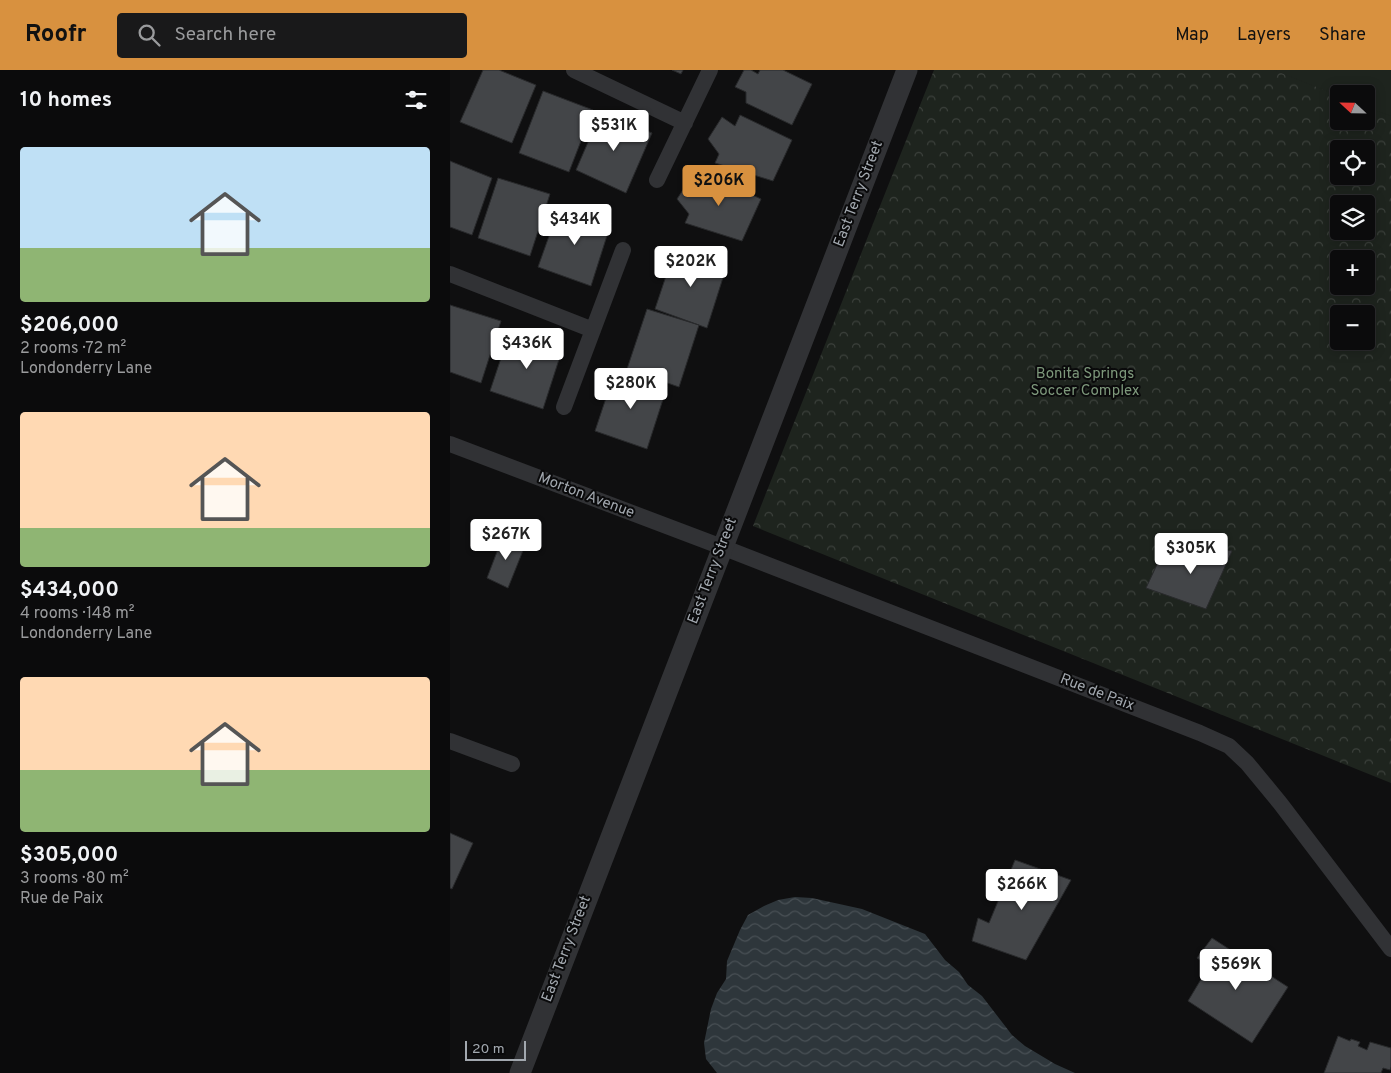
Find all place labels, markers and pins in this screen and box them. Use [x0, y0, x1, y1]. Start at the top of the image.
pin: $531K [579, 109, 649, 152]
pin: $206K [684, 164, 754, 207]
pin: $434K [540, 204, 610, 246]
pin: $202K [656, 246, 726, 288]
pin: $436K [492, 328, 562, 370]
pin: $280K [596, 368, 666, 410]
pin: $267K [471, 518, 541, 561]
pin: $305K [1156, 532, 1226, 575]
pin: $266K [987, 868, 1057, 911]
pin: $569K [1201, 948, 1271, 991]

